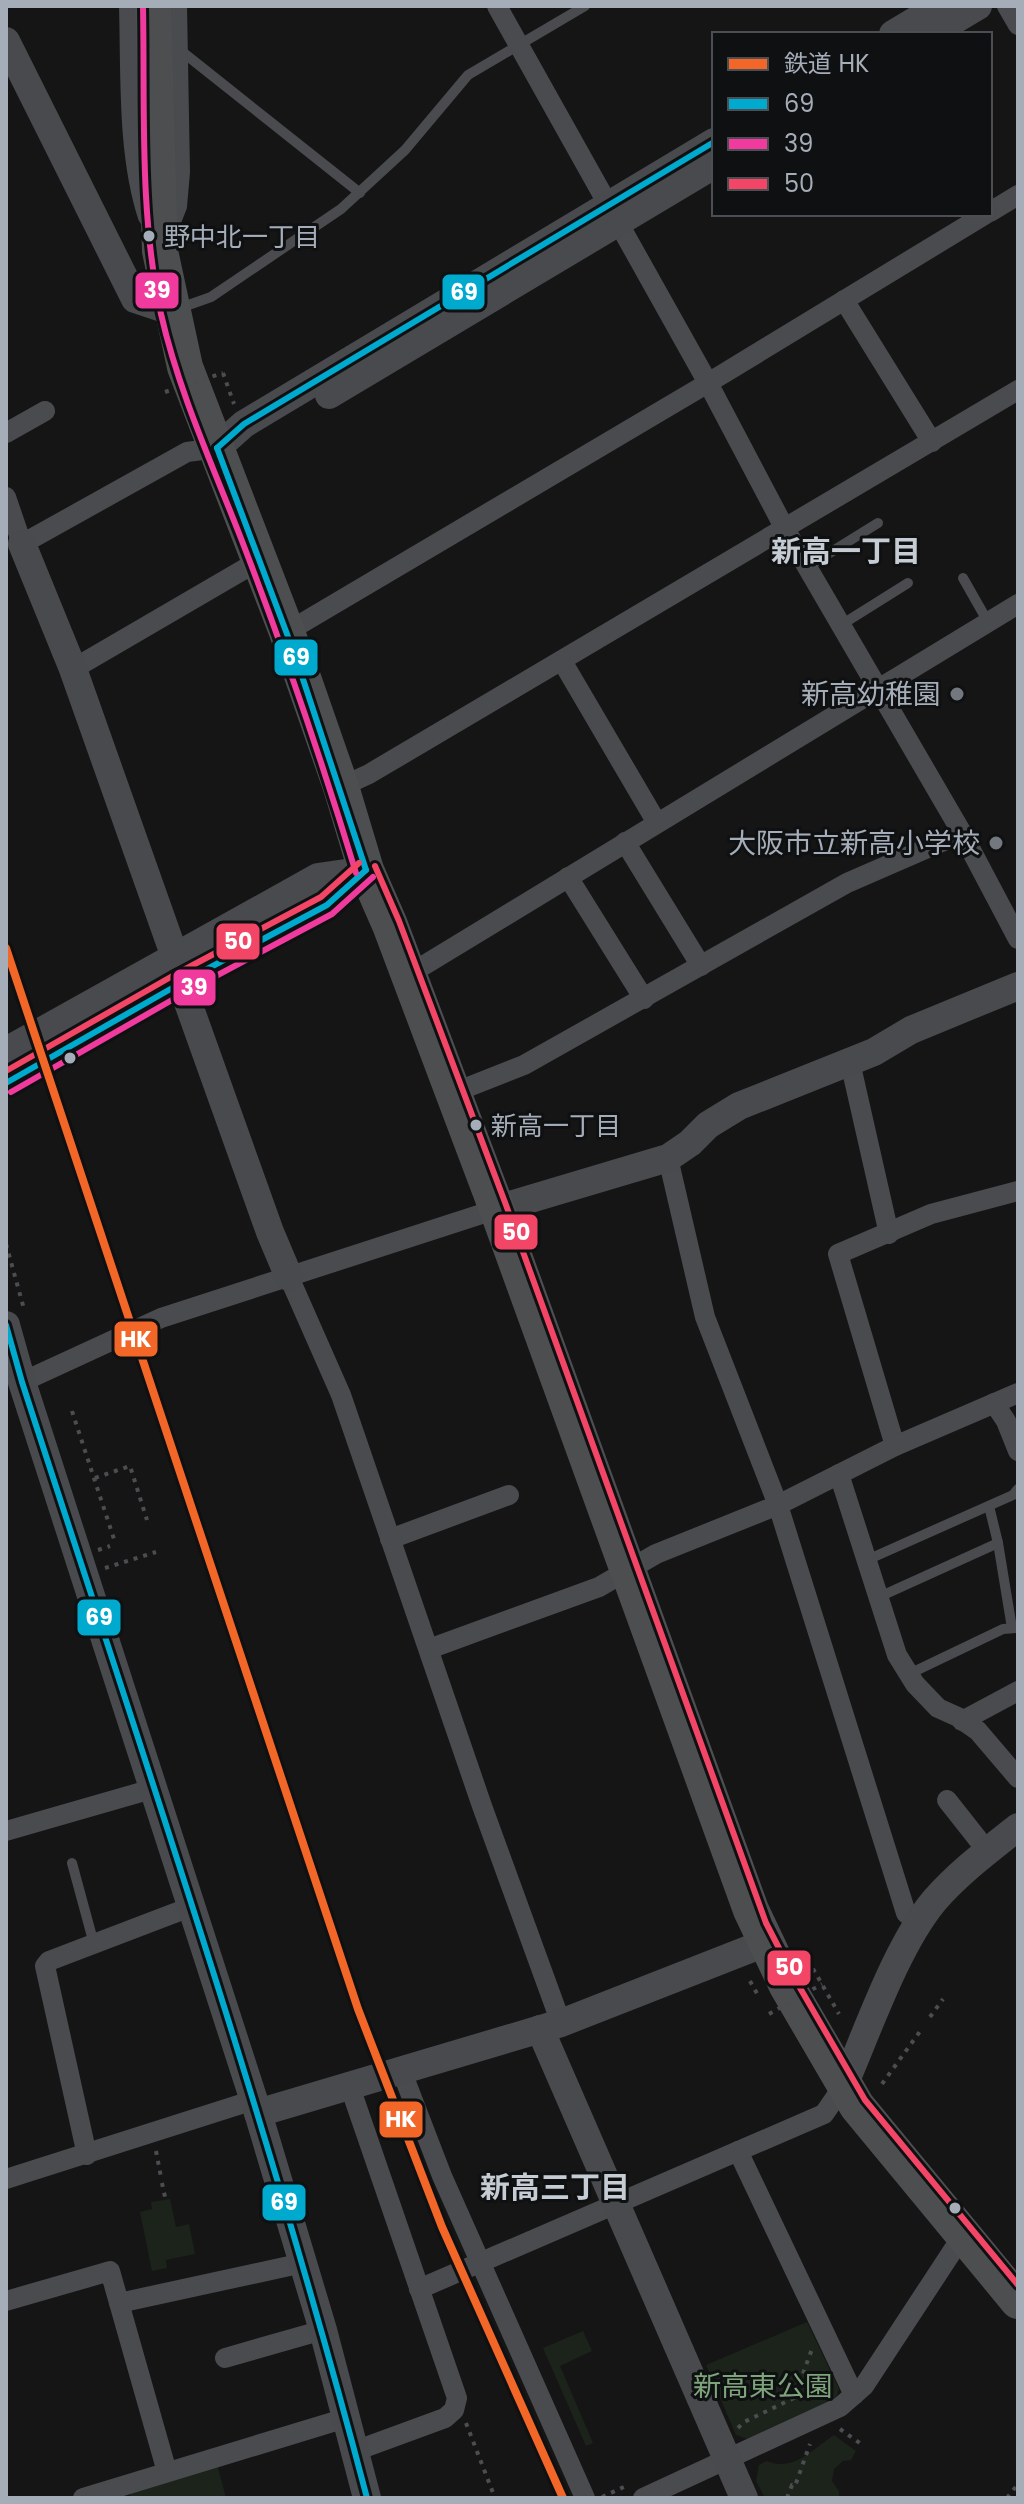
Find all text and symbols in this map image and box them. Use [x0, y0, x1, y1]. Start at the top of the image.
legend [712, 32, 992, 216]
text: 鉄道 HK [784, 47, 869, 80]
text: 69 [784, 87, 814, 120]
text: 39 [784, 127, 813, 160]
text: 50 [784, 167, 814, 200]
place label: 野中北一丁目 [164, 219, 320, 255]
marker: 野中北一丁目 [141, 228, 157, 244]
line badge: 39 [134, 271, 180, 310]
line badge: 69 [441, 273, 486, 311]
text: 39 [144, 275, 170, 306]
text: 69 [450, 277, 478, 308]
district label: 新高一丁目 [771, 530, 921, 573]
line badge: 69 [273, 638, 319, 677]
text: 69 [282, 642, 310, 673]
place label: 新高幼稚園 [801, 675, 941, 714]
marker: 新高幼稚園 [948, 685, 966, 703]
place label: 大阪市立新高小学校 [728, 824, 980, 863]
marker: 大阪市立新高小学校 [987, 834, 1005, 852]
line badge: 50 [215, 922, 261, 961]
text: 50 [224, 926, 252, 957]
line badge: 39 [172, 968, 217, 1007]
text: 39 [181, 972, 207, 1003]
unlabelled marker [62, 1050, 78, 1066]
place label: 新高一丁目 [491, 1108, 621, 1144]
marker: 新高一丁目 [468, 1117, 484, 1133]
line badge: 50 [493, 1213, 539, 1251]
text: 50 [502, 1217, 530, 1248]
line badge: HK [113, 1320, 159, 1358]
text: HK [120, 1324, 152, 1355]
line badge: 69 [76, 1598, 122, 1637]
text: 69 [85, 1602, 113, 1633]
line badge: 50 [766, 1949, 812, 1987]
text: 50 [775, 1952, 803, 1983]
line badge: HK [378, 2100, 424, 2139]
text: HK [385, 2104, 417, 2135]
district label: 新高三丁目 [480, 2166, 630, 2209]
line badge: 69 [261, 2183, 307, 2222]
text: 69 [270, 2187, 298, 2218]
unlabelled marker [947, 2200, 963, 2216]
park label: 新高東公園 [693, 2367, 833, 2406]

